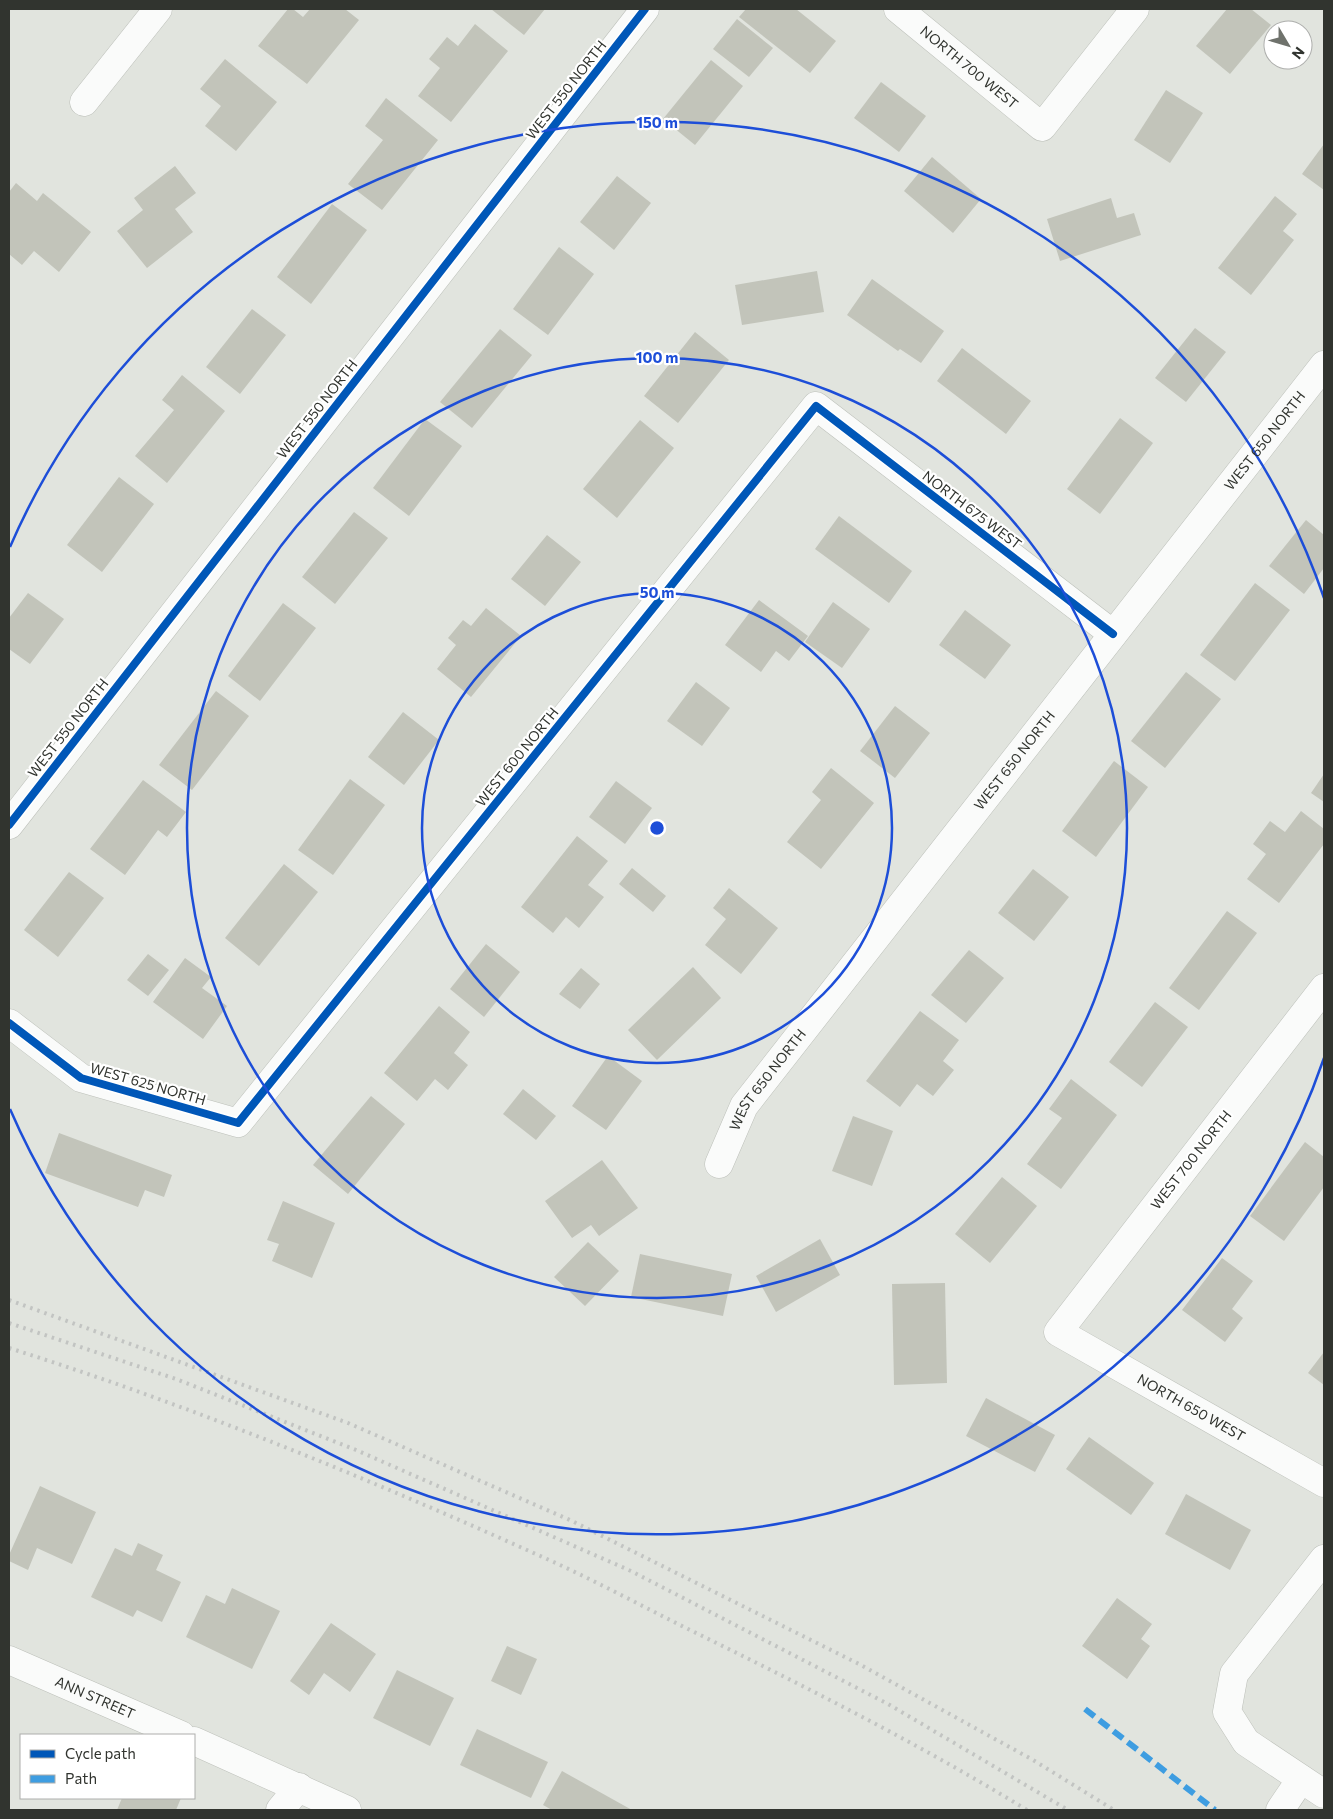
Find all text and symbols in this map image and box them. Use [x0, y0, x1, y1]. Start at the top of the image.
north arrow [1263, 20, 1313, 70]
street label: NORTH 700 WEST [917, 22, 1022, 112]
street label: WEST 550 NORTH [522, 37, 609, 143]
text: N [1289, 44, 1309, 63]
text: 150 m [636, 113, 678, 131]
text: 100 m [636, 348, 678, 366]
street label: WEST 550 NORTH [273, 356, 360, 462]
street label: WEST 650 NORTH [1220, 387, 1308, 493]
street label: NORTH 675 WEST [920, 467, 1025, 552]
text: 50 m [640, 583, 674, 601]
street label: WEST 550 NORTH [24, 675, 111, 781]
street label: WEST 600 NORTH [472, 704, 562, 810]
street label: WEST 650 NORTH [970, 707, 1058, 813]
centre of rings [648, 819, 666, 837]
street label: WEST 650 NORTH [726, 1025, 809, 1133]
street label: WEST 625 NORTH [88, 1059, 208, 1108]
street label: WEST 700 NORTH [1147, 1107, 1235, 1213]
street label: NORTH 650 WEST [1134, 1370, 1248, 1445]
street label: ANN STREET [53, 1672, 138, 1722]
legend [20, 1734, 195, 1799]
text: Cycle path [65, 1744, 136, 1762]
text: Path [65, 1769, 97, 1787]

